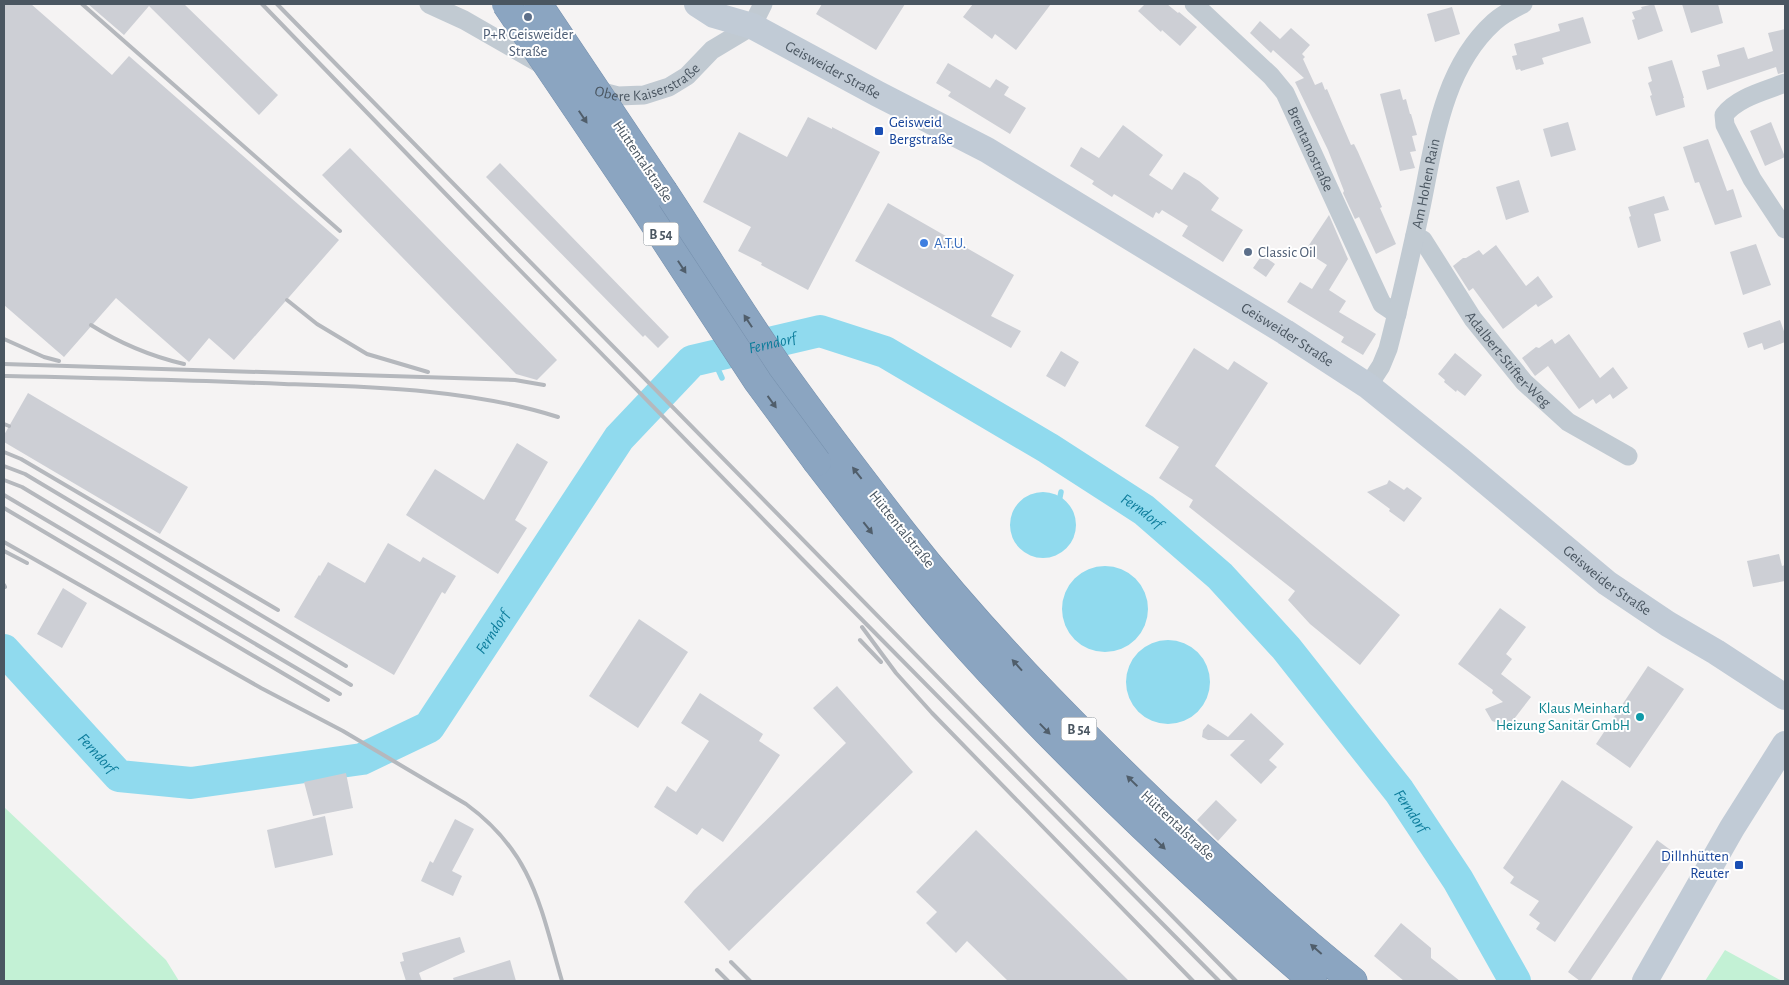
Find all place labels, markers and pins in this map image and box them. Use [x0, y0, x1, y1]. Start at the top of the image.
marker: P+R Geisweider Straße [522, 11, 534, 23]
place label: P+R Geisweider Straße [483, 27, 573, 59]
place label: Geisweid Bergstraße [889, 115, 953, 147]
marker: Geisweid Bergstraße [873, 125, 885, 137]
place label: A.T.U. [934, 236, 966, 251]
marker: A.T.U. [918, 237, 930, 249]
place label: Classic Oil [1258, 245, 1316, 260]
marker: Classic Oil [1242, 246, 1254, 258]
place label: Klaus Meinhard Heizung Sanitär GmbH [1496, 701, 1630, 733]
marker: Klaus Meinhard Heizung Sanitär GmbH [1634, 711, 1646, 723]
place label: Dillnhütten Reuter [1661, 849, 1729, 881]
marker: Dillnhütten Reuter [1733, 859, 1745, 871]

